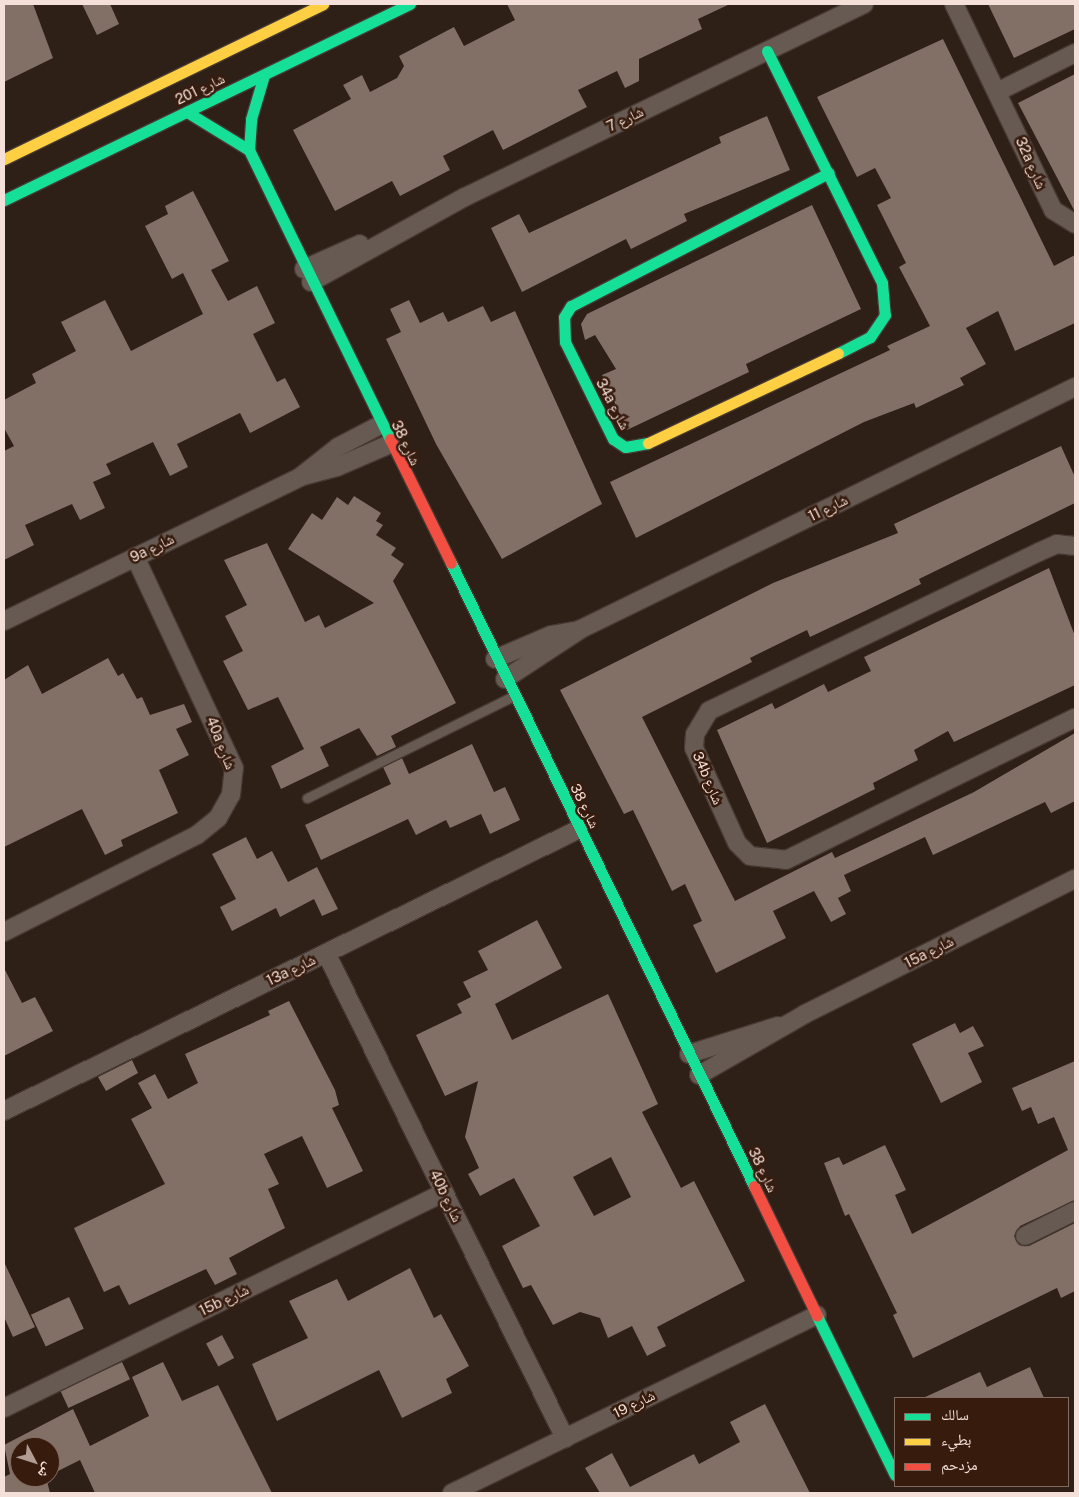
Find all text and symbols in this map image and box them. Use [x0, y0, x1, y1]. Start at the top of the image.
street label: شارع 201 [173, 70, 227, 108]
street label: شارع 7 [604, 103, 646, 135]
street label: 32a شارع [1012, 134, 1050, 192]
street label: 34a شارع [593, 376, 633, 432]
street label: شارع 38 [388, 418, 424, 468]
street label: شارع 11 [806, 491, 850, 525]
street label: 9a شارع [127, 530, 177, 566]
street label: 40a شارع [203, 714, 239, 772]
street label: 34b شارع [689, 749, 727, 807]
street label: شارع 38 [567, 781, 603, 831]
street label: 15a شارع [902, 933, 956, 971]
street label: 13a شارع [264, 951, 318, 989]
street label: شارع 38 [745, 1145, 781, 1195]
street label: 40b شارع [426, 1167, 466, 1225]
street label: 15b شارع [196, 1281, 252, 1319]
street label: شارع 19 [610, 1387, 658, 1421]
legend [894, 1397, 1069, 1487]
text: سالك [941, 1406, 969, 1423]
text: بطيء [941, 1431, 971, 1448]
north arrow [10, 1437, 60, 1487]
text: مزدحم [941, 1456, 978, 1473]
text: ش [35, 1460, 57, 1482]

